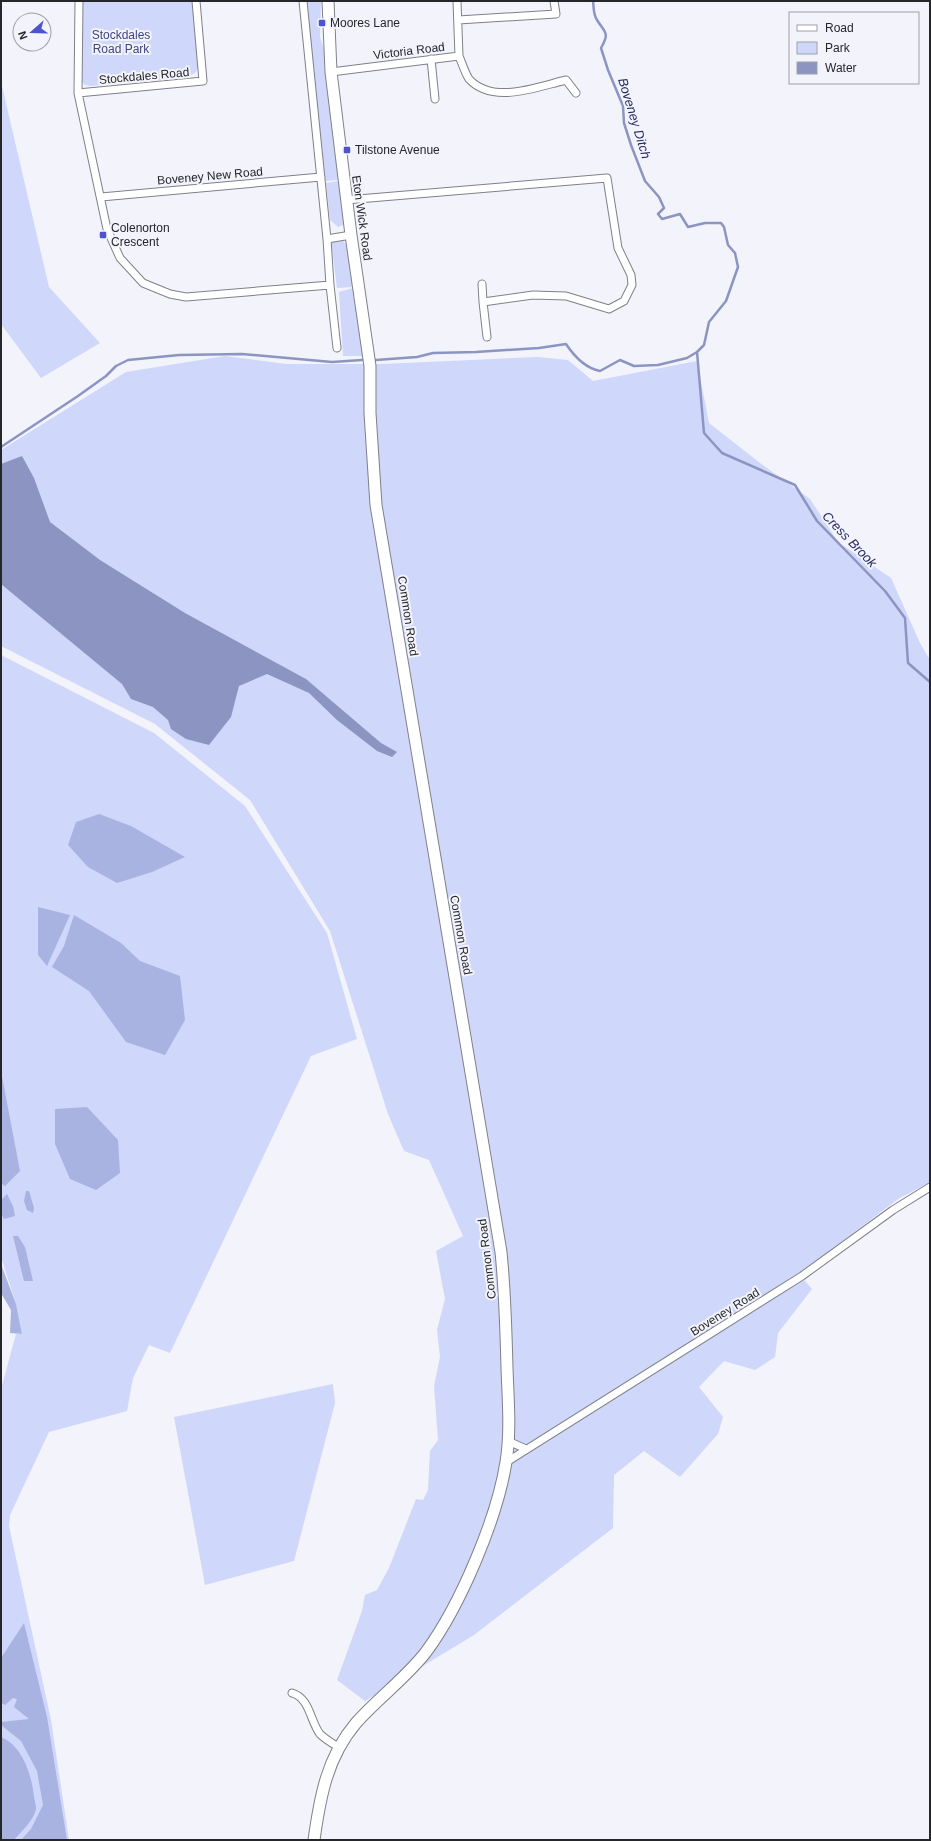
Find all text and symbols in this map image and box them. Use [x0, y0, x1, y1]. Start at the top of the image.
north arrow [12, 12, 52, 52]
legend [789, 12, 919, 84]
place label: Moores Lane [330, 16, 400, 30]
marker: Moores Lane [317, 18, 327, 28]
text: Road [825, 21, 854, 35]
park label: Stockdales Road Park [92, 28, 150, 56]
text: N [16, 30, 30, 41]
street label: Victoria Road [373, 40, 445, 62]
text: Park [825, 41, 851, 55]
text: Water [825, 61, 857, 75]
street label: Stockdales Road [98, 65, 190, 87]
water label: Boveney Ditch [615, 76, 654, 160]
place label: Tilstone Avenue [355, 143, 440, 157]
marker: Tilstone Avenue [342, 145, 352, 155]
street label: Boveney New Road [157, 164, 263, 188]
street label: Eton Wick Road [349, 174, 375, 262]
place label: Colenorton Crescent [111, 221, 170, 249]
marker: Colenorton Crescent [98, 230, 108, 240]
water label: Cress Brook [819, 508, 881, 571]
street label: Common Road [395, 575, 421, 657]
street label: Common Road [447, 894, 475, 976]
street label: Common Road [475, 1218, 499, 1300]
street label: Boveney Road [688, 1285, 762, 1339]

